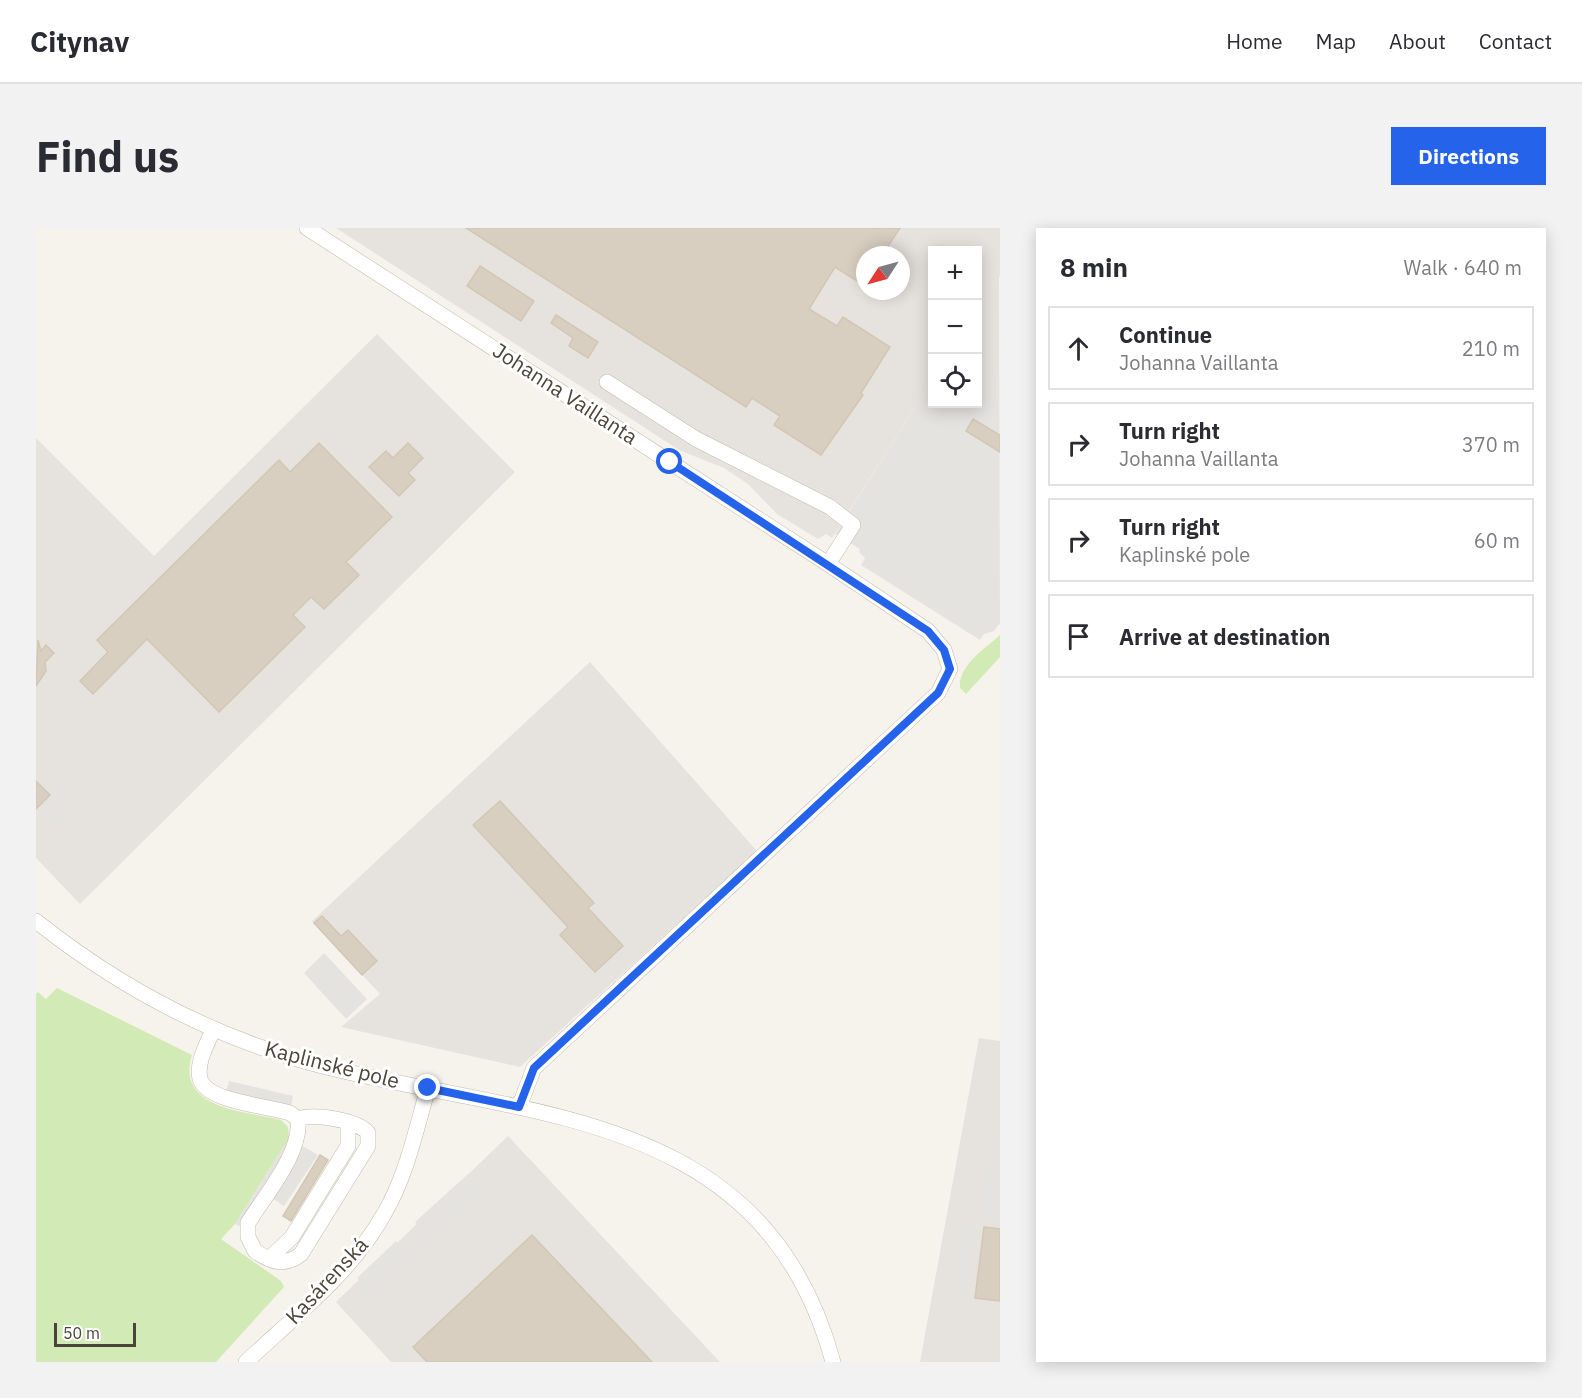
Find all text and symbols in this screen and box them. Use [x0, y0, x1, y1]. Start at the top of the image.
text: Citynav [30, 23, 129, 60]
text: Home [1226, 27, 1283, 55]
text: Map [1316, 27, 1356, 55]
text: About [1389, 27, 1446, 55]
text: Contact [1479, 27, 1552, 55]
button: Directions [1391, 127, 1546, 185]
text: Find us [36, 129, 179, 184]
north arrow [856, 246, 910, 300]
map controls [928, 246, 982, 408]
button: + [928, 246, 982, 300]
text: 8 min [1060, 250, 1128, 284]
text: Walk · 640 m [1404, 254, 1522, 281]
button: − [928, 300, 982, 354]
text: Continue [1119, 320, 1212, 349]
icon: ahead [1062, 332, 1095, 365]
text: 210 m [1462, 335, 1520, 362]
street label: Johanna Vaillanta [488, 336, 643, 450]
text: Johanna Vaillanta [1119, 349, 1278, 376]
button: locate [928, 354, 982, 408]
text: Turn right [1119, 416, 1220, 445]
icon: right [1062, 428, 1095, 461]
text: 370 m [1462, 431, 1520, 458]
text: Johanna Vaillanta [1119, 445, 1278, 472]
route start [656, 448, 682, 474]
text: Turn right [1119, 512, 1220, 541]
icon: right [1062, 524, 1095, 557]
text: 60 m [1474, 527, 1520, 554]
text: Kaplinské pole [1119, 541, 1250, 568]
icon: arrive [1062, 620, 1095, 653]
text: Arrive at destination [1119, 622, 1330, 651]
street label: Kaplinské pole [262, 1034, 403, 1094]
route end [414, 1074, 440, 1100]
street label: Kasárenská [279, 1231, 374, 1330]
scale bar [54, 1320, 136, 1348]
text: 50 m [63, 1323, 100, 1343]

